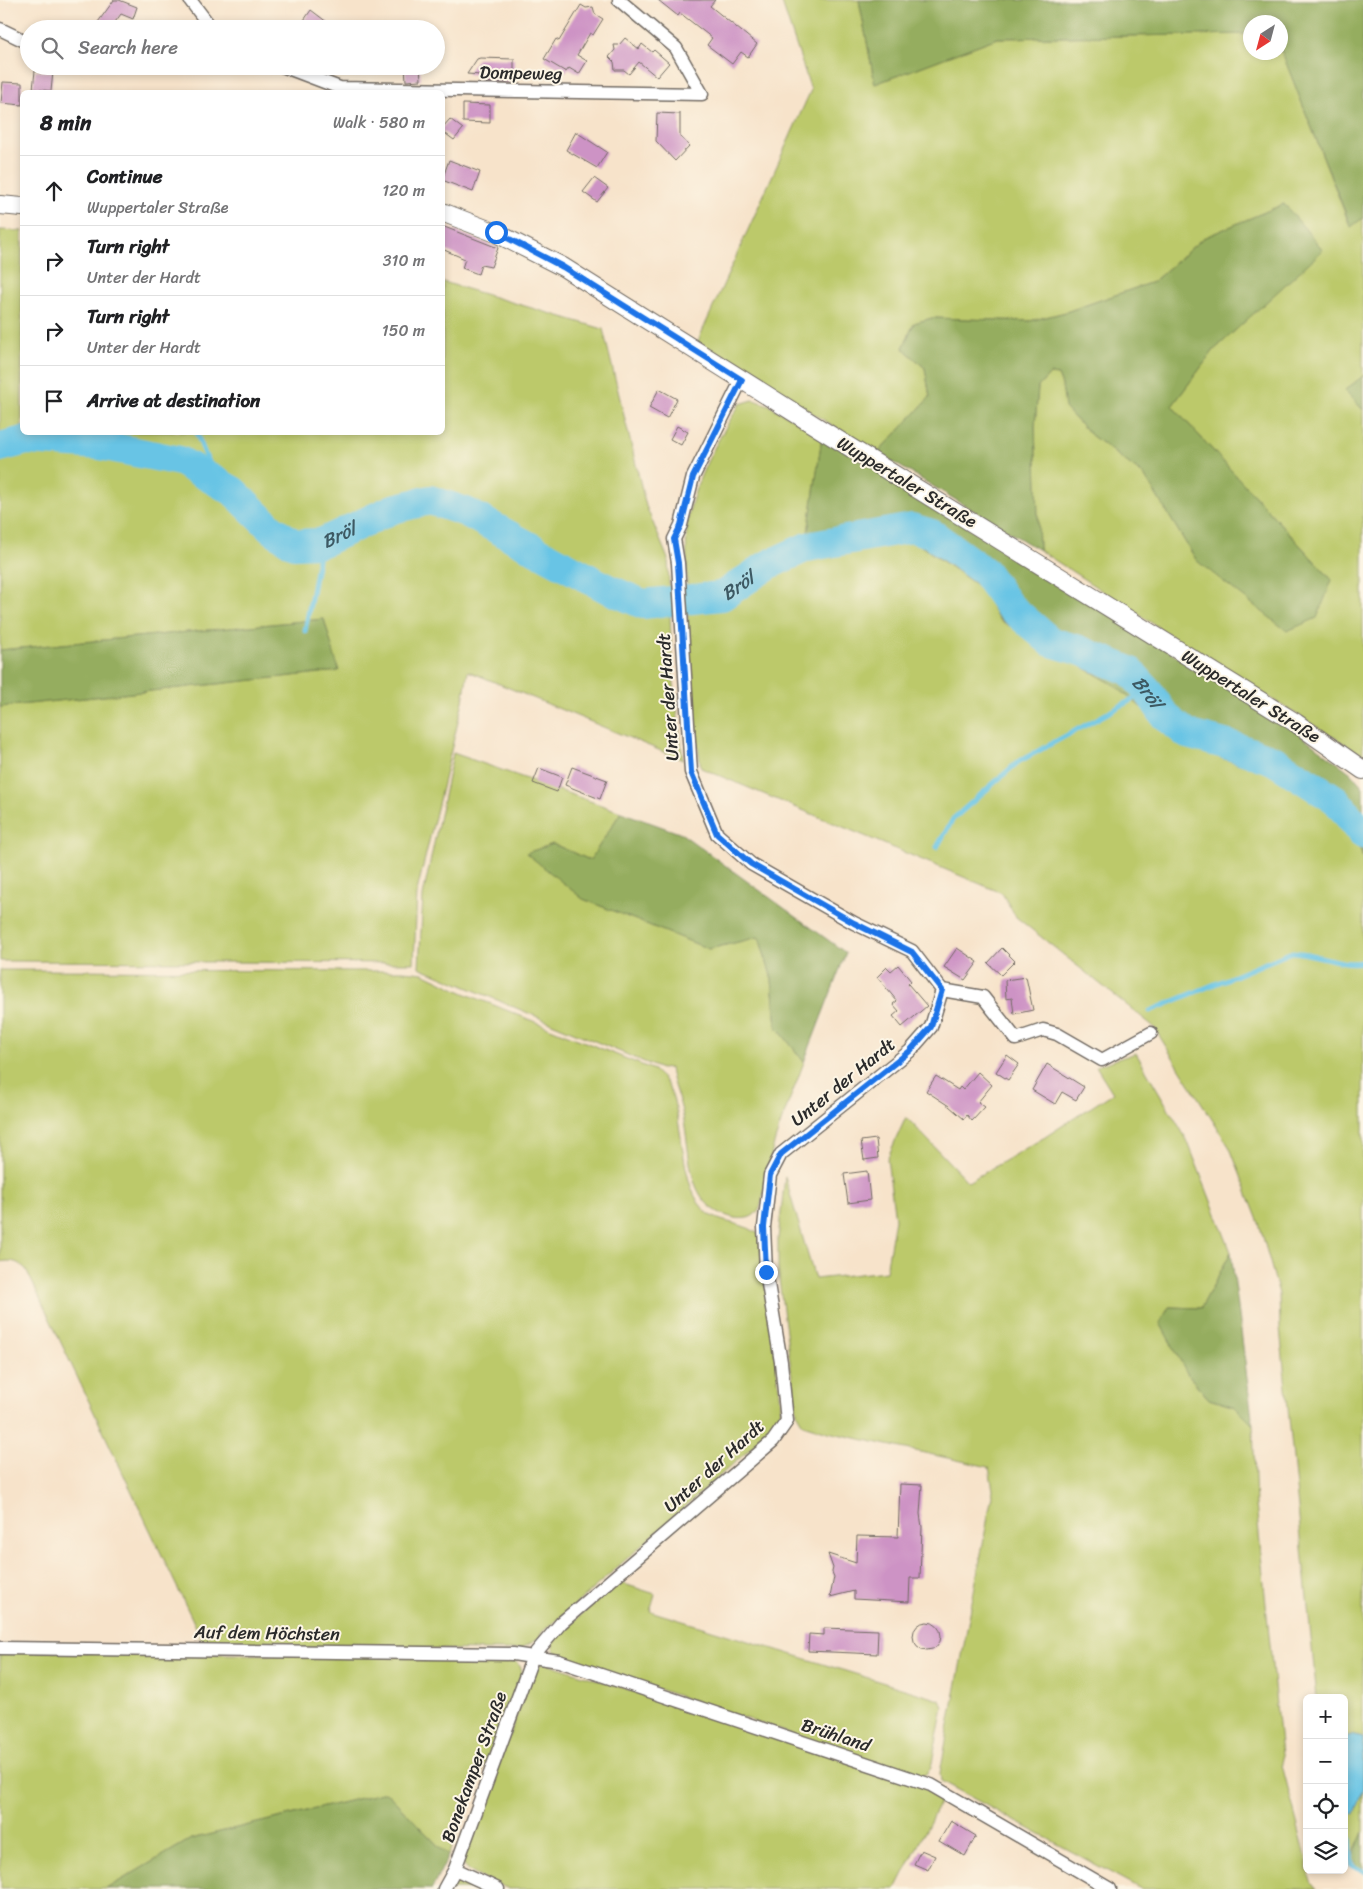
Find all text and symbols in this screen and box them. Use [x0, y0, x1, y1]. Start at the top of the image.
north arrow [1243, 15, 1288, 60]
search box [20, 20, 445, 75]
text: Search here [78, 31, 178, 64]
icon: search [38, 34, 66, 62]
street label: Dompeweg [479, 56, 563, 90]
text: 8 min [40, 104, 91, 142]
text: Walk · 580 m [333, 108, 425, 137]
text: Continue [87, 160, 163, 193]
text: 120 m [382, 176, 425, 205]
icon: ahead [40, 177, 68, 205]
text: Wuppertaler Straße [87, 193, 229, 222]
route start [485, 221, 508, 244]
text: Turn right [87, 230, 169, 263]
text: 310 m [383, 246, 425, 275]
icon: right [40, 247, 68, 275]
text: Unter der Hardt [87, 263, 201, 292]
text: Turn right [87, 300, 169, 333]
text: 150 m [382, 316, 425, 345]
icon: right [40, 317, 68, 345]
text: Unter der Hardt [87, 333, 201, 362]
text: Arrive at destination [87, 384, 260, 417]
icon: arrive [40, 387, 68, 415]
street label: Wuppertaler Straße [831, 427, 984, 537]
water label: Bröl [316, 511, 366, 558]
water label: Bröl [714, 560, 765, 609]
street label: Unter der Hardt [648, 632, 688, 762]
street label: Wuppertaler Straße [1175, 640, 1327, 752]
water label: Bröl [1124, 668, 1174, 719]
street label: Unter der Hardt [783, 1029, 903, 1135]
route end [755, 1261, 778, 1284]
street label: Unter der Hardt [656, 1411, 772, 1521]
street label: Auf dem Höchsten [193, 1616, 340, 1650]
street label: Bonekamper Straße [432, 1687, 516, 1847]
map controls [1303, 1694, 1348, 1874]
button: + [1303, 1694, 1348, 1739]
street label: Brühland [797, 1709, 876, 1762]
button: − [1303, 1739, 1348, 1784]
button: locate [1303, 1784, 1348, 1829]
button: layers [1303, 1829, 1348, 1874]

